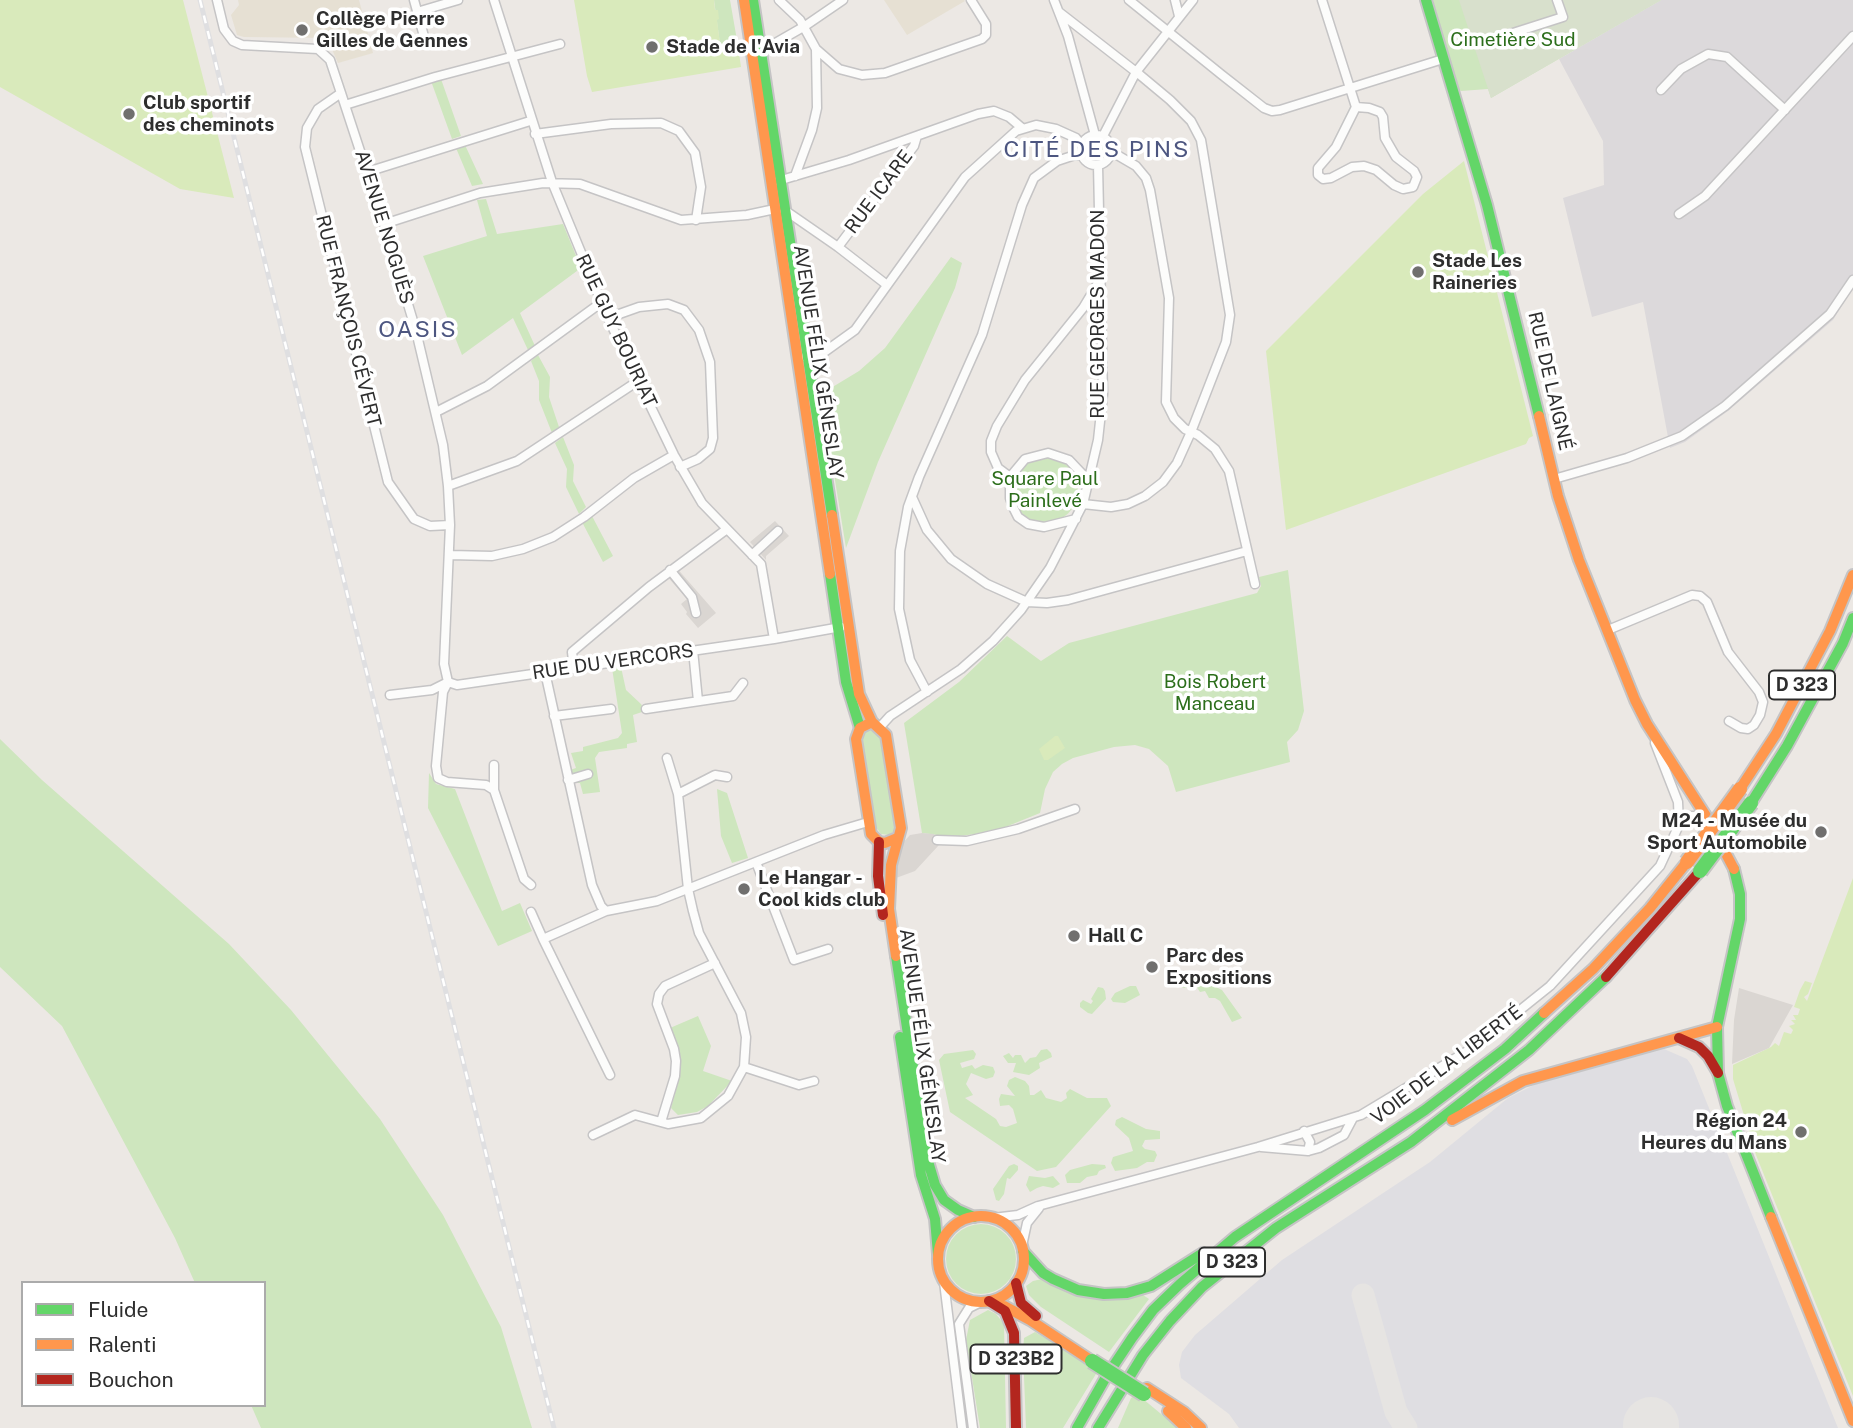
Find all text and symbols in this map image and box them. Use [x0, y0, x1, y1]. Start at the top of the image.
place label: Collège Pierre Gilles de Gennes [316, 8, 468, 52]
marker: Collège Pierre Gilles de Gennes [294, 22, 310, 38]
park label: Cimetière Sud [1450, 29, 1576, 51]
place label: Stade de l'Avia [666, 36, 800, 58]
marker: Stade de l'Avia [644, 39, 660, 55]
place label: Club sportif des cheminots [143, 92, 274, 136]
marker: Club sportif des cheminots [121, 106, 137, 122]
district label: CITÉ DES PINS [1005, 136, 1189, 164]
street label: RUE ICARE [840, 146, 918, 238]
street label: AVENUE NOGUÈS [350, 147, 418, 307]
street label: RUE GEORGES MADON [1087, 209, 1109, 419]
street label: RUE FRANÇOIS CÉVERT [311, 213, 385, 429]
street label: AVENUE FÉLIX GÉNESLAY [788, 243, 848, 481]
place label: Stade Les Raineries [1432, 250, 1522, 294]
street label: RUE GUY BOURIAT [570, 251, 662, 411]
marker: Stade Les Raineries [1410, 264, 1426, 280]
street label: RUE DE LAIGNÉ [1523, 309, 1577, 453]
district label: OASIS [379, 316, 457, 344]
park label: Square Paul Painlevé [991, 468, 1099, 512]
street label: RUE DU VERCORS [531, 639, 695, 685]
road number: D 323 [1769, 670, 1835, 700]
park label: Bois Robert Manceau [1164, 671, 1266, 715]
place label: M24 - Musée du Sport Automobile [1647, 810, 1807, 854]
marker: M24 - Musée du Sport Automobile [1813, 824, 1829, 840]
place label: Le Hangar - Cool kids club [758, 867, 885, 911]
marker: Le Hangar - Cool kids club [736, 881, 752, 897]
place label: Hall C [1088, 925, 1144, 947]
street label: AVENUE FÉLIX GÉNESLAY [894, 927, 950, 1165]
marker: Hall C [1066, 928, 1082, 944]
place label: Parc des Expositions [1166, 945, 1272, 989]
marker: Parc des Expositions [1144, 959, 1160, 975]
street label: VOIE DE LA LIBERTÉ [1367, 1001, 1527, 1129]
place label: Région 24 Heures du Mans [1641, 1110, 1787, 1154]
marker: Région 24 Heures du Mans [1793, 1124, 1809, 1140]
road number: D 323 [1199, 1247, 1265, 1276]
legend [21, 1281, 266, 1407]
text: Fluide [88, 1297, 148, 1322]
text: Ralenti [88, 1332, 156, 1357]
road number: D 323B2 [970, 1344, 1062, 1374]
text: Bouchon [88, 1367, 174, 1392]

